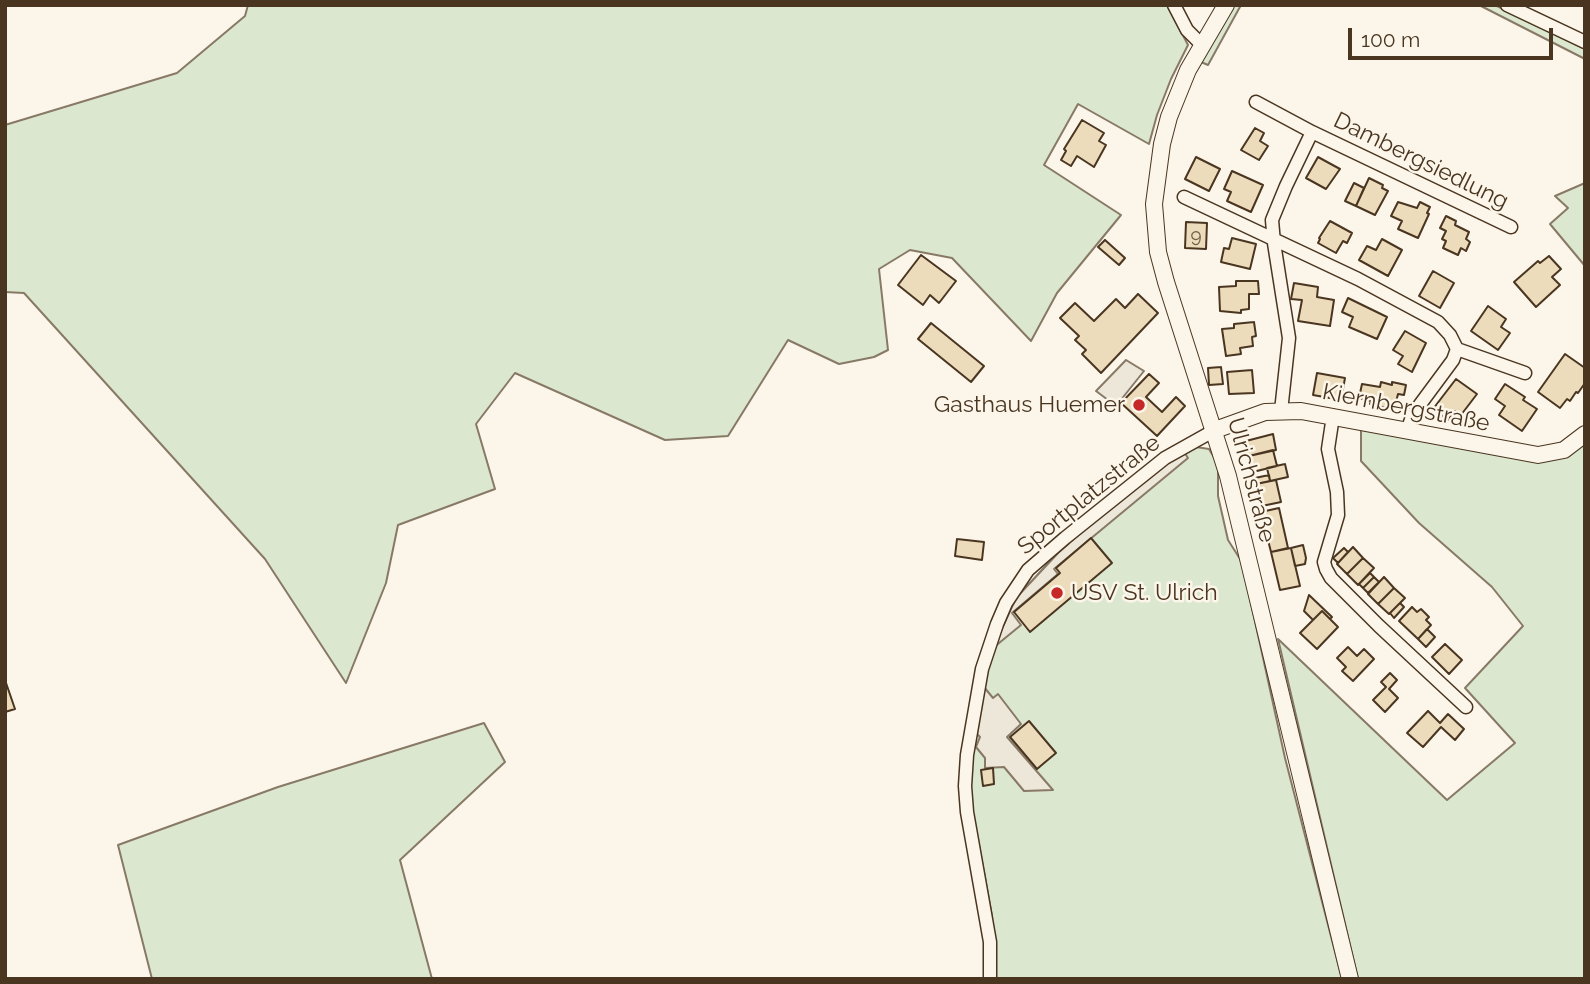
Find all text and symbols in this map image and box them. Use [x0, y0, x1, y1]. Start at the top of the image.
scale bar [1352, 14, 1557, 58]
text: 100 m [1361, 27, 1420, 52]
street label: Dambergsiedlung [1329, 107, 1513, 215]
house number: 9 [1190, 225, 1202, 247]
street label: Kiernbergstraße [1320, 378, 1492, 438]
place label: Gasthaus Huemer [934, 391, 1125, 419]
marker: Gasthaus Huemer [1131, 397, 1147, 413]
street label: Ulrichstraße [1221, 415, 1281, 545]
street label: Sportplatzstraße [1012, 429, 1166, 561]
place label: USV St. Ulrich [1071, 579, 1218, 607]
marker: USV St. Ulrich [1049, 585, 1065, 601]

